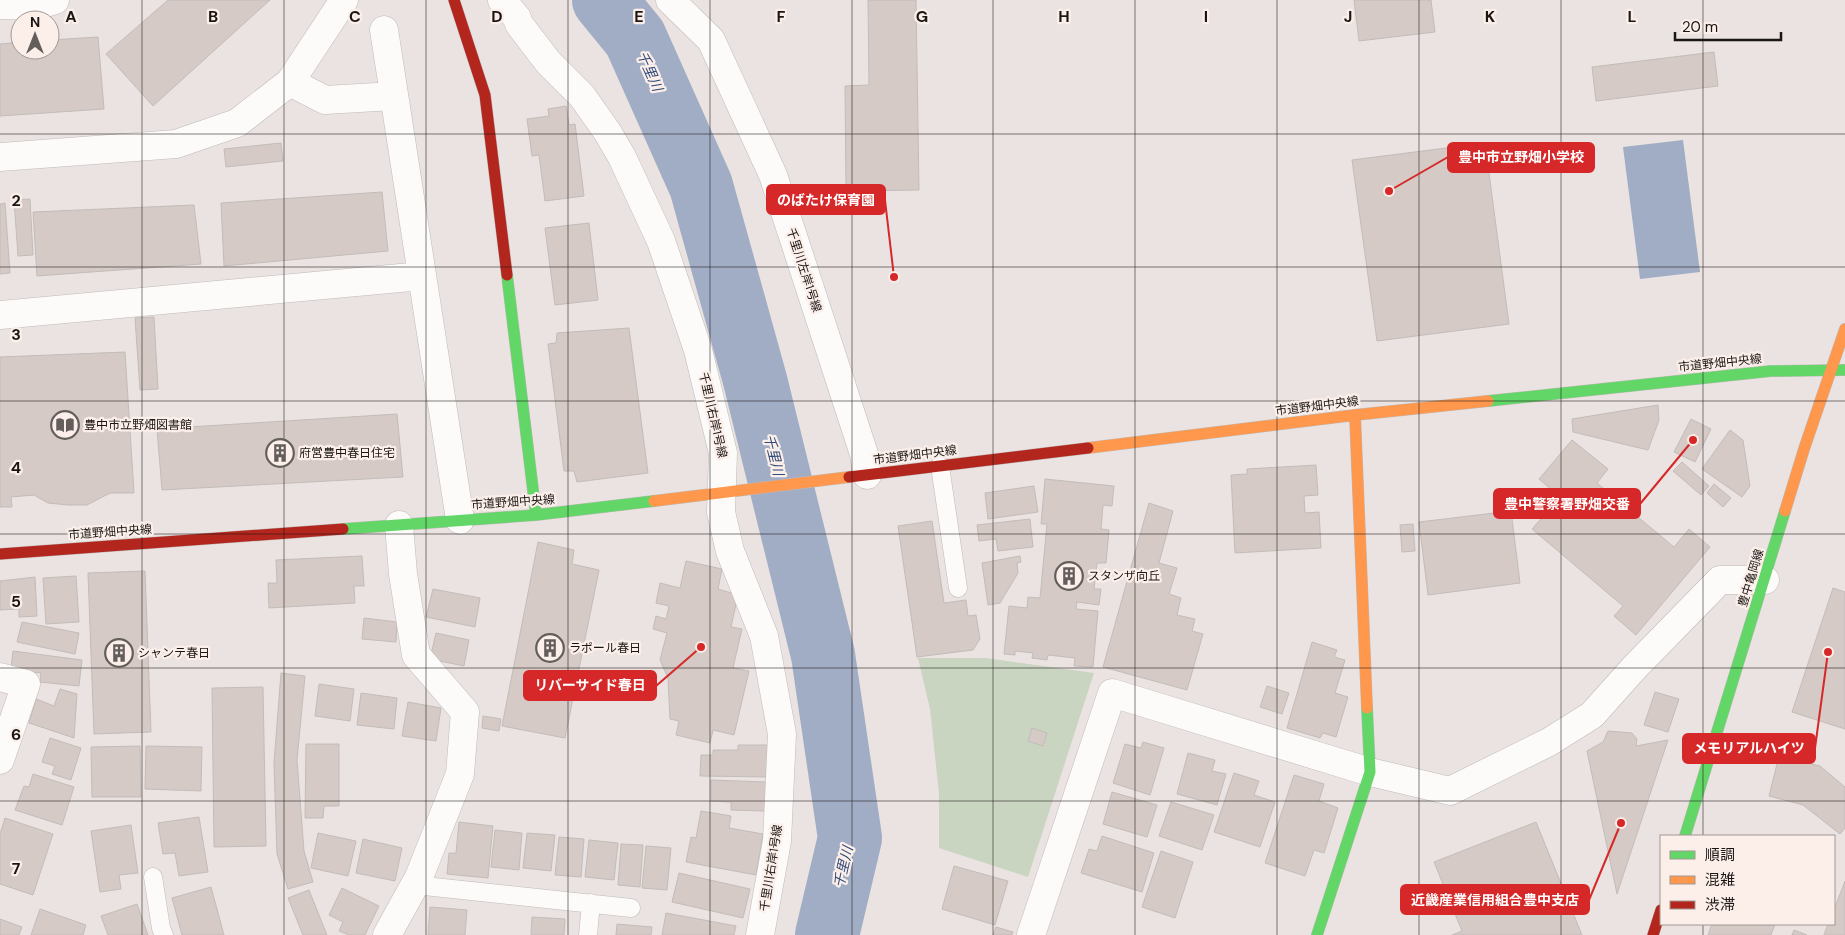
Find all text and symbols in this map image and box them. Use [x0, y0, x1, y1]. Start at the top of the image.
text: A [65, 6, 77, 27]
text: B [208, 6, 218, 27]
text: C [349, 6, 361, 27]
text: D [491, 6, 503, 27]
text: E [634, 6, 644, 27]
text: F [777, 6, 786, 27]
text: G [916, 6, 928, 27]
text: H [1058, 6, 1070, 27]
text: I [1204, 6, 1208, 27]
text: J [1344, 6, 1352, 27]
text: K [1485, 6, 1496, 27]
text: L [1628, 6, 1637, 27]
north arrow [10, 10, 60, 60]
scale bar [1675, 10, 1781, 42]
text: N [30, 13, 40, 31]
text: 20 m [1682, 17, 1718, 37]
water label: 千里川 [633, 48, 668, 96]
callout: 豊中市立野畑小学校 [1448, 143, 1594, 172]
text: 豊中市立野畑小学校 [1458, 148, 1584, 166]
callout: のばたけ保育園 [767, 185, 885, 214]
text: 2 [11, 190, 21, 211]
text: のばたけ保育園 [777, 191, 875, 209]
street label: 千里川左岸1号線 [783, 226, 825, 314]
text: 3 [11, 324, 21, 345]
street label: 市道野畑中央線 [1677, 351, 1763, 375]
street label: 千里川右岸1号線 [695, 370, 731, 460]
street label: 市道野畑中央線 [1274, 393, 1360, 419]
library icon: 豊中市立野畑図書館 [50, 410, 80, 440]
place label: 豊中市立野畑図書館 [84, 417, 192, 433]
water label: 千里川 [760, 432, 788, 479]
building icon: 府営豊中春日住宅 [265, 438, 295, 468]
street label: 市道野畑中央線 [872, 442, 958, 468]
place label: 府営豊中春日住宅 [299, 445, 395, 461]
text: 4 [11, 457, 21, 478]
callout: 豊中警察署野畑交番 [1494, 489, 1640, 518]
street label: 市道野畑中央線 [471, 491, 555, 513]
text: 豊中警察署野畑交番 [1504, 495, 1630, 513]
street label: 市道野畑中央線 [68, 521, 152, 543]
street label: 豊中亀岡線 [1735, 547, 1767, 609]
building icon: スタンザ向丘 [1054, 561, 1084, 591]
place label: スタンザ向丘 [1088, 568, 1160, 584]
text: 5 [11, 591, 21, 612]
building icon: ラポール春日 [535, 633, 565, 663]
building icon: シャンテ春日 [104, 638, 134, 668]
place label: ラポール春日 [569, 640, 641, 656]
place label: シャンテ春日 [138, 645, 210, 661]
callout: リバーサイド春日 [524, 671, 656, 700]
text: リバーサイド春日 [534, 676, 646, 694]
text: 6 [11, 724, 21, 745]
callout: メモリアルハイツ [1683, 734, 1815, 763]
text: メモリアルハイツ [1693, 739, 1805, 757]
street label: 千里川右岸1号線 [756, 823, 786, 913]
legend [1660, 835, 1835, 925]
water label: 千里川 [830, 843, 857, 889]
text: 順調 [1705, 845, 1735, 865]
text: 7 [12, 858, 21, 879]
text: 混雑 [1705, 870, 1735, 890]
callout: 近畿産業信用組合豊中支店 [1401, 885, 1589, 914]
text: 近畿産業信用組合豊中支店 [1411, 891, 1579, 909]
text: 渋滞 [1705, 895, 1735, 915]

